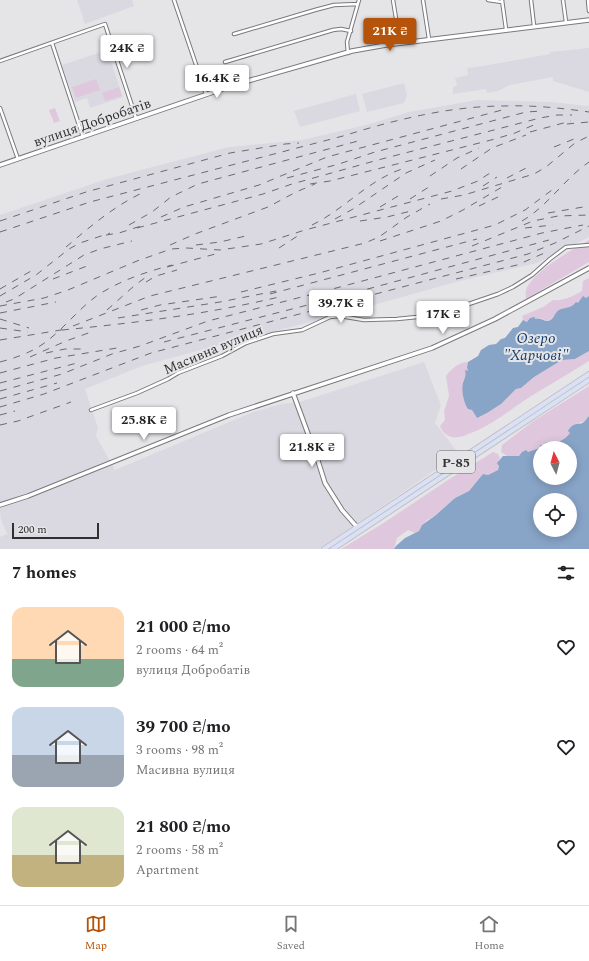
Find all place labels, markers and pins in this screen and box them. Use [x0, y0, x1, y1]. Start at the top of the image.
pin: 21K ₴ [362, 18, 418, 52]
pin: 24K ₴ [99, 35, 155, 69]
pin: 16.4K ₴ [180, 65, 254, 99]
pin: 39.7K ₴ [304, 290, 378, 324]
pin: 17K ₴ [415, 301, 471, 335]
pin: 25.8K ₴ [107, 407, 181, 441]
pin: 21.8K ₴ [275, 434, 349, 468]

